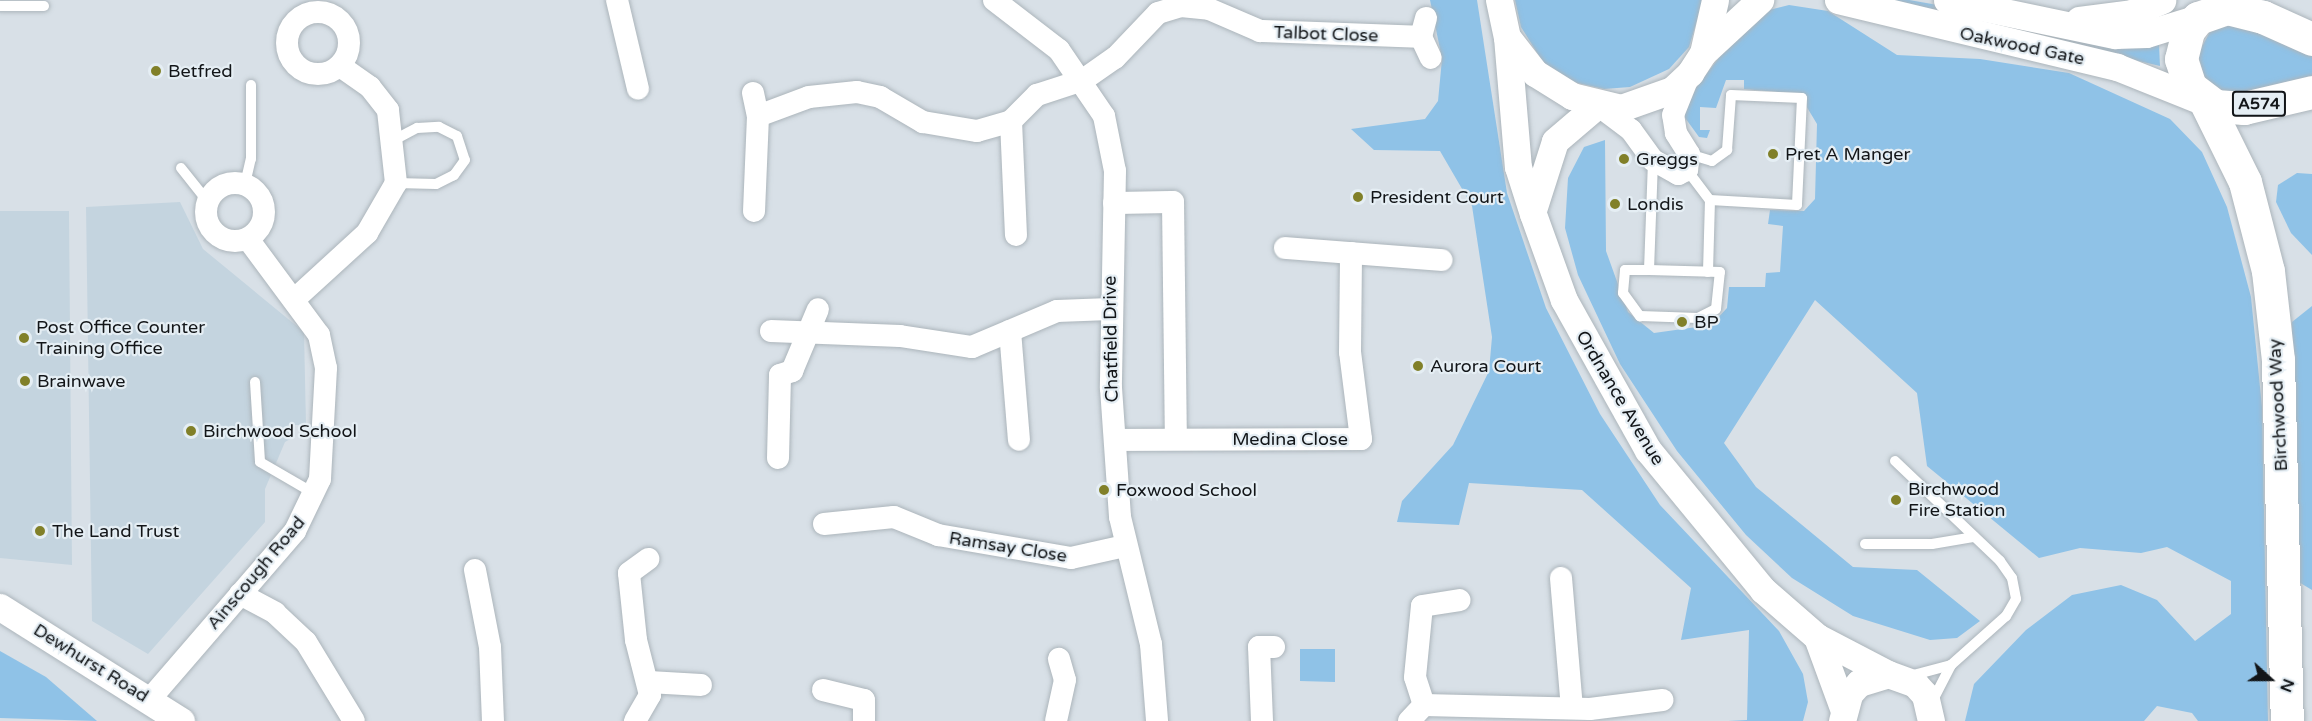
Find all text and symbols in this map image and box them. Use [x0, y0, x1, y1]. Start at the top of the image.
street label: Talbot Close [1273, 21, 1379, 47]
street label: Oakwood Gate [1958, 22, 2086, 70]
place label: Betfred [168, 60, 232, 82]
marker: Betfred [149, 64, 163, 78]
road number: A574 [2230, 91, 2288, 117]
place label: Pret A Manger [1785, 143, 1910, 165]
marker: Pret A Manger [1766, 147, 1780, 161]
place label: Greggs [1636, 148, 1698, 170]
marker: Greggs [1617, 152, 1631, 166]
place label: President Court [1370, 186, 1504, 208]
marker: President Court [1351, 190, 1365, 204]
place label: Londis [1627, 193, 1684, 215]
marker: Londis [1608, 197, 1622, 211]
street label: Chatfield Drive [1099, 275, 1123, 403]
place label: BP [1694, 311, 1719, 333]
marker: BP [1675, 315, 1689, 329]
place label: Post Office Counter Training Office [36, 317, 205, 360]
street label: Ordnance Avenue [1571, 327, 1669, 469]
marker: Post Office Counter Training Office [17, 331, 31, 345]
street label: Birchwood Way [2264, 338, 2292, 472]
place label: Aurora Court [1430, 355, 1541, 377]
marker: Aurora Court [1411, 359, 1425, 373]
place label: Brainwave [37, 370, 125, 392]
marker: Brainwave [18, 374, 32, 388]
place label: Birchwood School [203, 420, 357, 442]
marker: Birchwood School [184, 424, 198, 438]
street label: Medina Close [1232, 428, 1348, 450]
place label: Foxwood School [1116, 479, 1257, 501]
place label: Birchwood Fire Station [1908, 479, 2005, 522]
marker: Foxwood School [1097, 483, 1111, 497]
marker: Birchwood Fire Station [1889, 493, 1903, 507]
street label: Ainscough Road [202, 512, 310, 634]
place label: The Land Trust [52, 520, 179, 542]
marker: The Land Trust [33, 524, 47, 538]
street label: Ramsay Close [947, 527, 1069, 567]
street label: Dewhurst Road [29, 619, 153, 707]
north arrow [2240, 649, 2300, 709]
text: N [2275, 676, 2298, 695]

